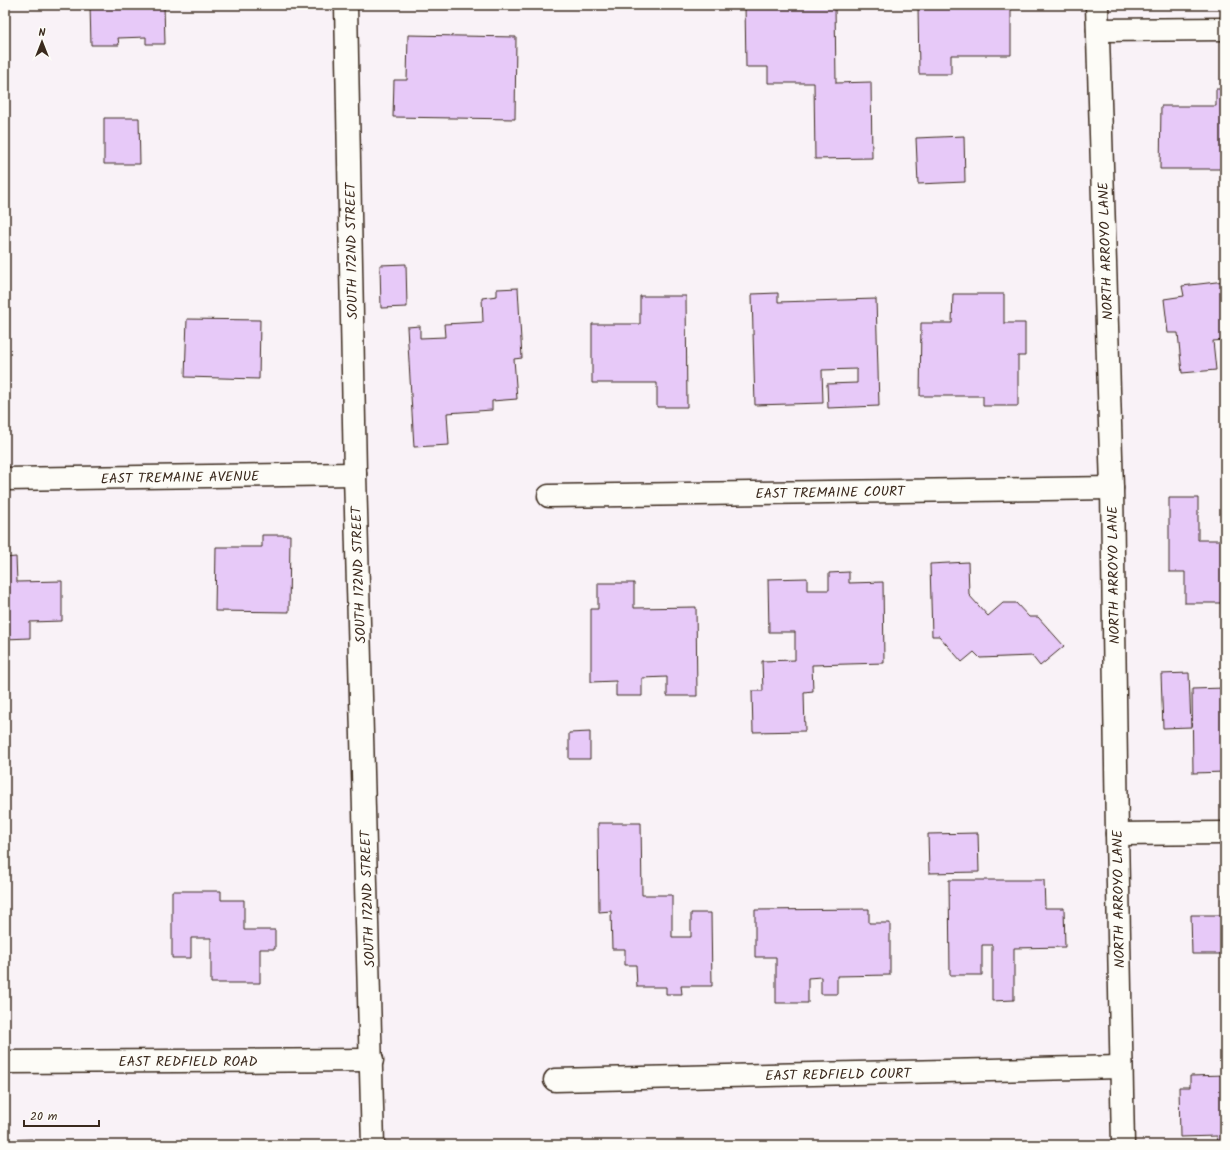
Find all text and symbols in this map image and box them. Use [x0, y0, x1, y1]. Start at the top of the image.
north arrow [22, 22, 62, 62]
text: N [39, 24, 46, 42]
street label: SOUTH 172ND STREET [340, 181, 364, 320]
street label: NORTH ARROYO LANE [1093, 181, 1119, 320]
street label: EAST TREMAINE AVENUE [101, 466, 260, 490]
street label: EAST TREMAINE COURT [755, 481, 906, 505]
street label: SOUTH 172ND STREET [346, 505, 372, 644]
street label: NORTH ARROYO LANE [1102, 505, 1126, 644]
street label: SOUTH 172ND STREET [355, 829, 381, 968]
street label: NORTH ARROYO LANE [1107, 829, 1131, 968]
street label: EAST REDFIELD ROAD [118, 1051, 258, 1073]
street label: EAST REDFIELD COURT [765, 1063, 913, 1087]
scale bar [24, 1102, 99, 1128]
text: 20 m [30, 1107, 58, 1126]

